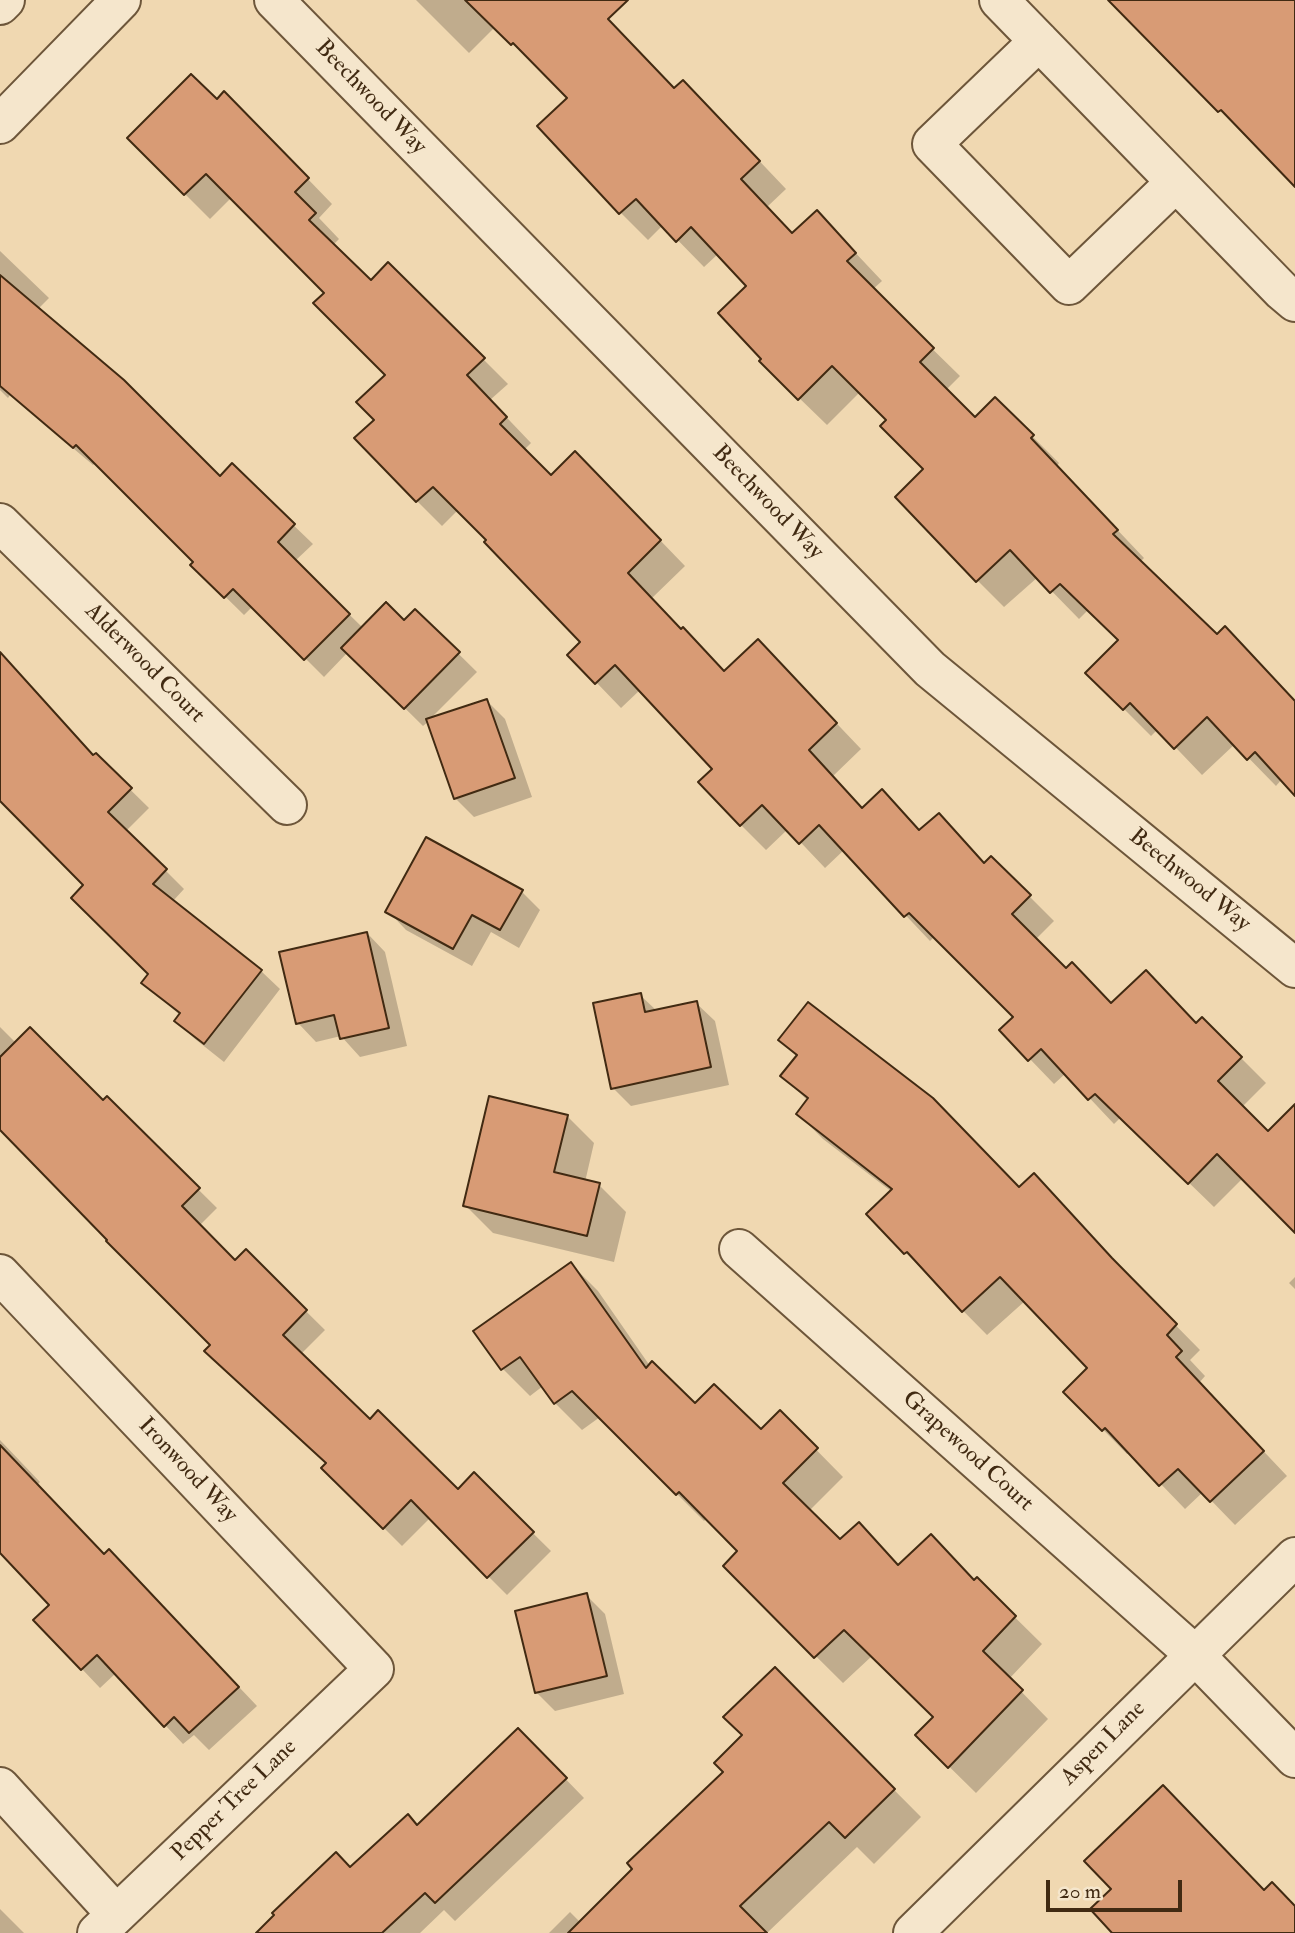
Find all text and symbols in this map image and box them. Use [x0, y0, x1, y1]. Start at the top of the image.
street label: Beechwood Way [309, 35, 431, 161]
street label: Beechwood Way [706, 440, 828, 566]
street label: Alderwood Court [78, 598, 210, 730]
street label: Beechwood Way [1123, 824, 1255, 938]
street label: Grapewood Court [896, 1386, 1038, 1518]
street label: Ironwood Way [131, 1413, 243, 1529]
street label: Aspen Lane [1056, 1696, 1152, 1792]
street label: Pepper Tree Lane [167, 1734, 303, 1868]
scale bar [1050, 1867, 1186, 1911]
text: 20 m [1059, 1878, 1101, 1905]

